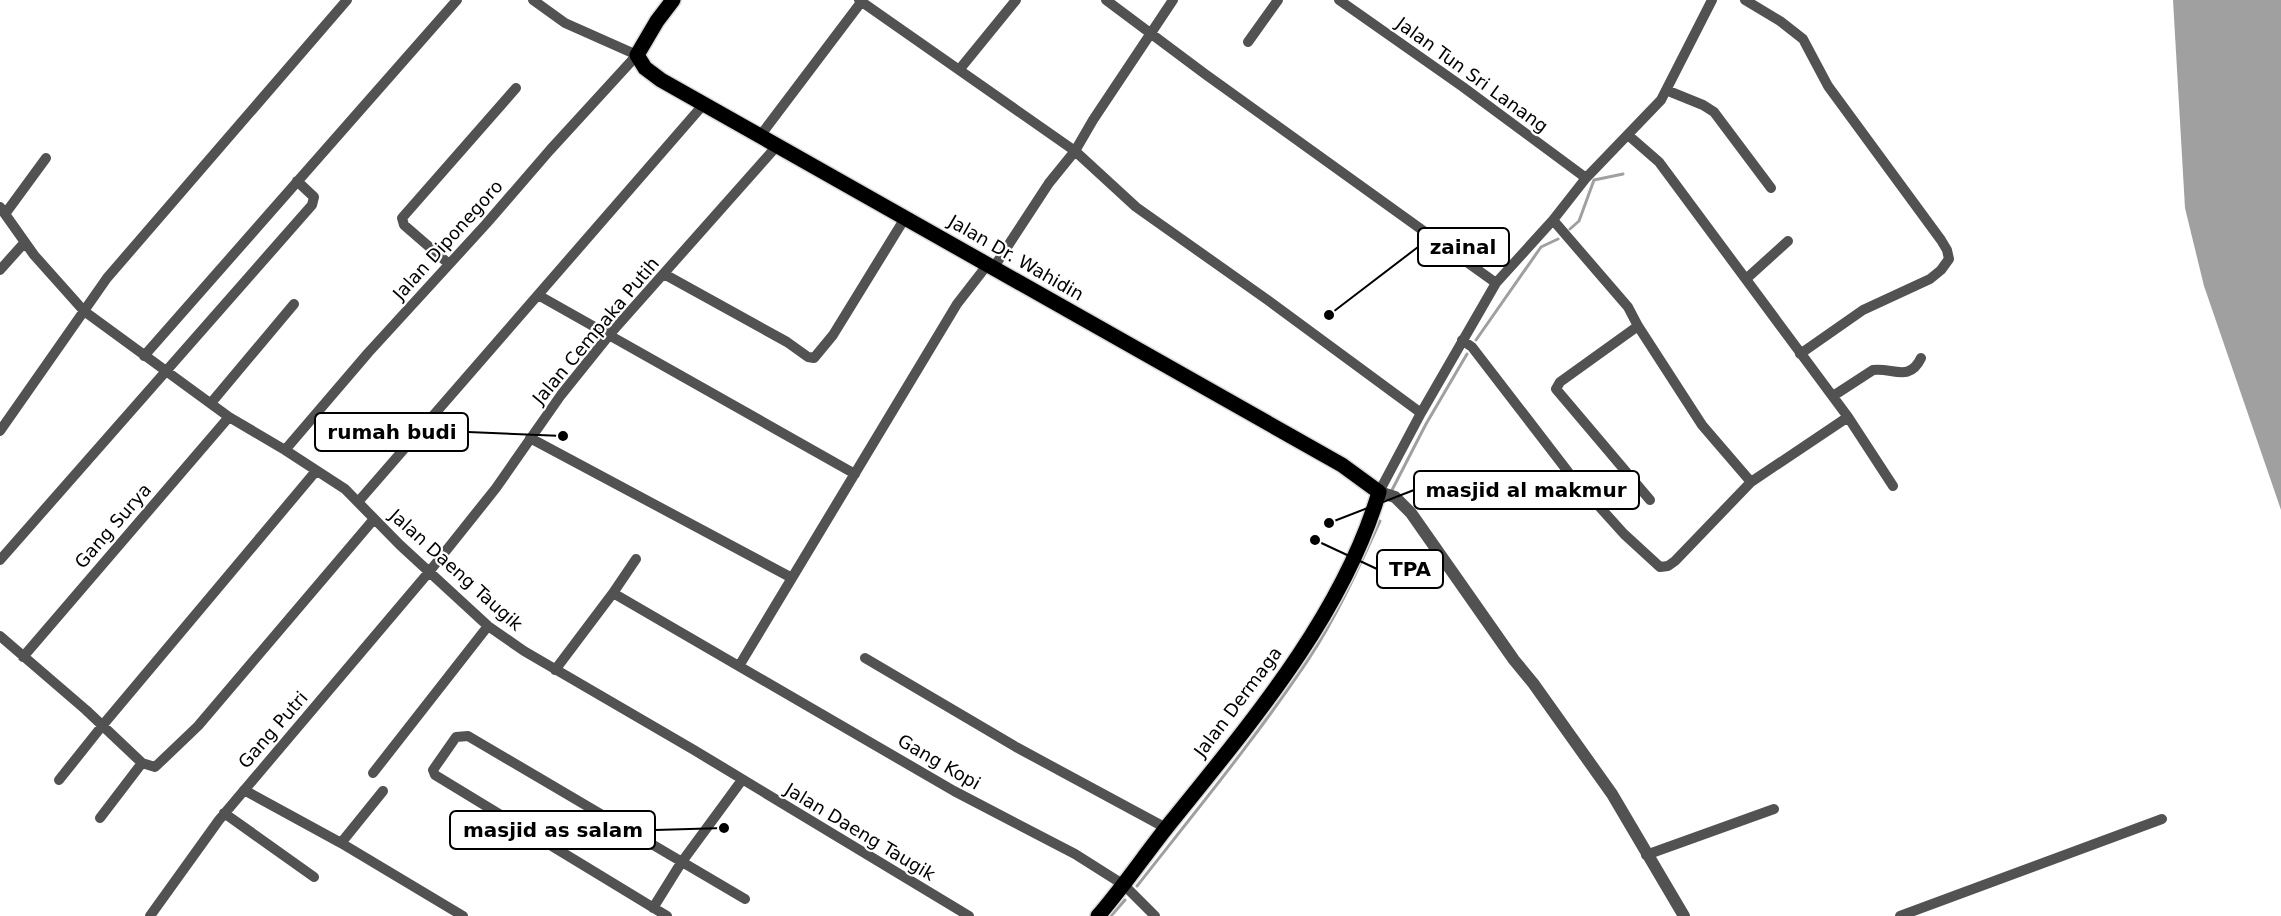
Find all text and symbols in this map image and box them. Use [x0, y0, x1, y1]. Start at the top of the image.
street label: Jalan Tun Sri Lanang [1392, 12, 1552, 137]
street label: Jalan Diponegoro [388, 176, 507, 305]
street label: Jalan Dr. Wahidin [944, 210, 1088, 305]
callout: zainal [1418, 228, 1509, 266]
text: zainal [1430, 235, 1496, 259]
street label: Jalan Cempaka Putih [527, 253, 663, 409]
callout: rumah budi [315, 413, 468, 451]
text: rumah budi [327, 420, 457, 444]
callout: masjid al makmur [1414, 471, 1639, 509]
text: masjid al makmur [1425, 478, 1627, 502]
street label: Gang Surya [70, 479, 155, 572]
street label: Jalan Daeng Taugik [385, 504, 527, 635]
callout: TPA [1377, 550, 1443, 588]
text: TPA [1389, 557, 1431, 581]
street label: Jalan Dermaga [1189, 642, 1286, 762]
street label: Gang Putri [234, 687, 312, 772]
street label: Gang Kopi [894, 730, 984, 794]
street label: Jalan Daeng Taugik [781, 778, 940, 885]
callout: masjid as salam [450, 811, 655, 849]
text: masjid as salam [463, 818, 643, 842]

